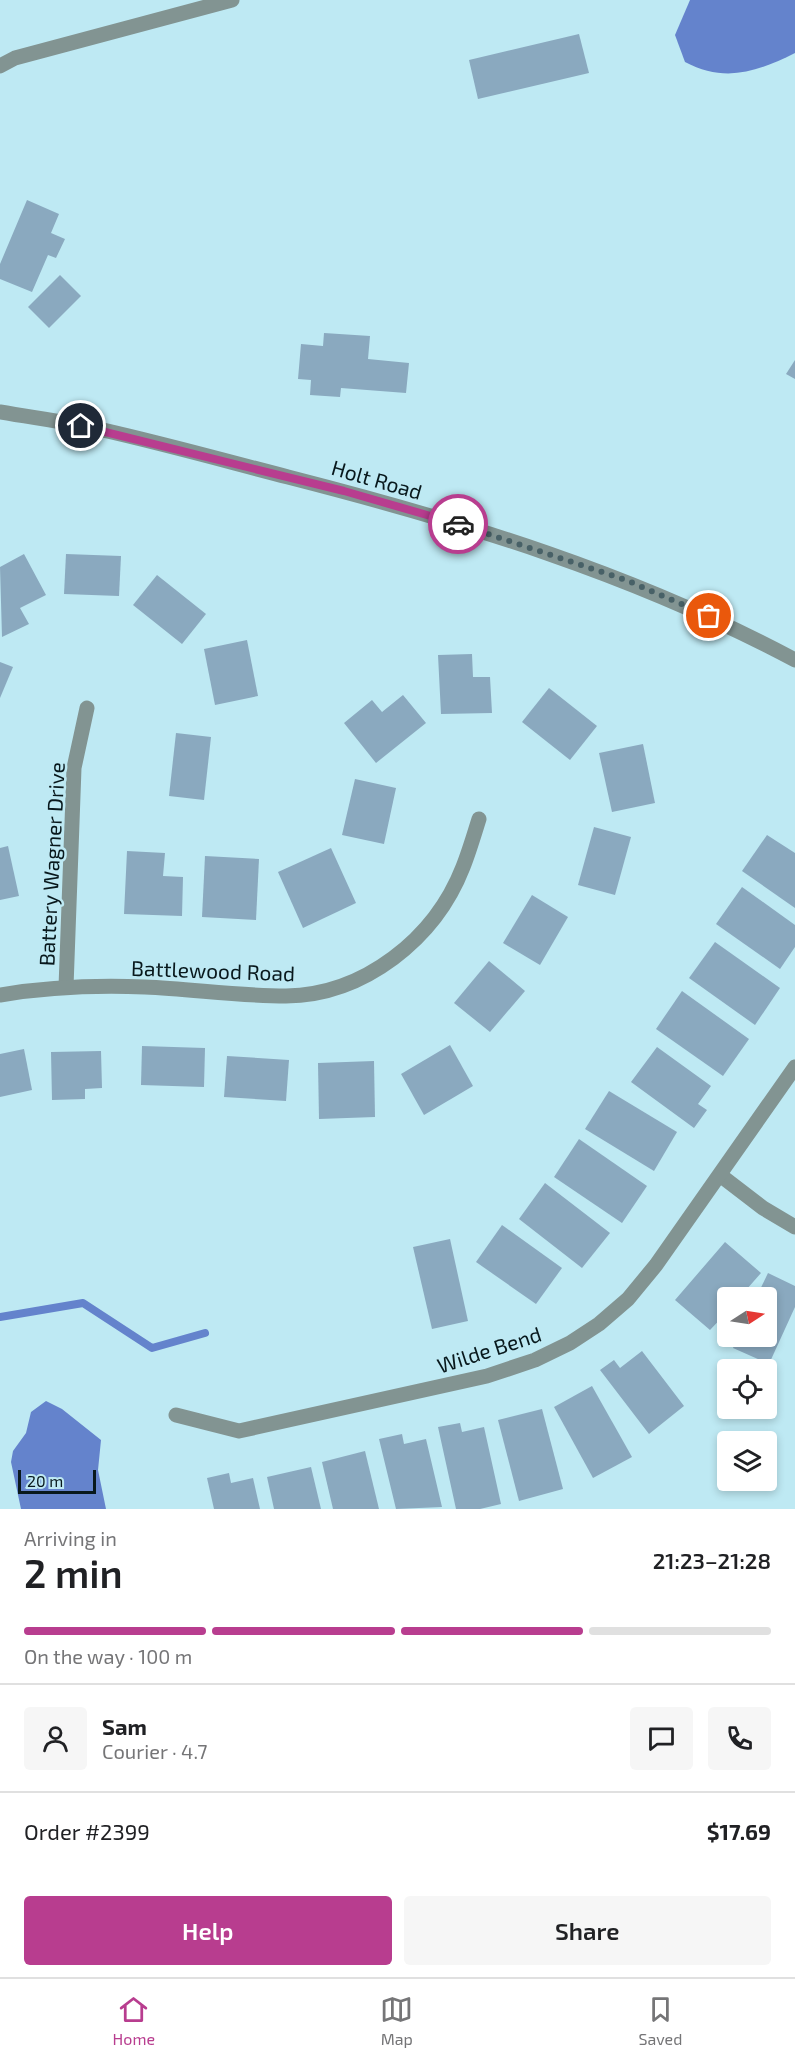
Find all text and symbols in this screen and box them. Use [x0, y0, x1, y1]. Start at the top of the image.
pin [55, 400, 106, 451]
icon: home [64, 409, 97, 442]
street label: Holt Road [329, 454, 425, 504]
courier [428, 494, 488, 554]
icon: car [442, 508, 475, 541]
pin [683, 590, 734, 641]
icon: bag [692, 599, 725, 632]
street label: Battery Wagner Drive [33, 761, 69, 967]
street label: Battlewood Road [130, 955, 296, 985]
north arrow [717, 1287, 777, 1347]
map controls [717, 1287, 777, 1491]
street label: Wilde Bend [434, 1320, 544, 1378]
button: locate [717, 1359, 777, 1419]
button: layers [717, 1431, 777, 1491]
scale bar [18, 1467, 96, 1494]
text: 20 m [27, 1471, 63, 1490]
text: Arriving in [24, 1526, 117, 1550]
text: 21:23–21:28 [653, 1547, 771, 1573]
text: 2 min [24, 1549, 123, 1596]
text: On the way · 100 m [24, 1644, 192, 1668]
button: person [24, 1707, 87, 1770]
button: chat [630, 1707, 693, 1770]
button: phone [708, 1707, 771, 1770]
text: Sam [102, 1713, 147, 1739]
text: Courier · 4.7 [102, 1739, 208, 1763]
text: Order #2399 [24, 1818, 150, 1844]
text: $17.69 [707, 1818, 771, 1844]
button: Help [24, 1896, 392, 1965]
button: Share [404, 1896, 771, 1965]
tab: Home [113, 1993, 155, 2048]
tab: Map [380, 1993, 413, 2048]
tab: Saved [638, 1993, 682, 2048]

